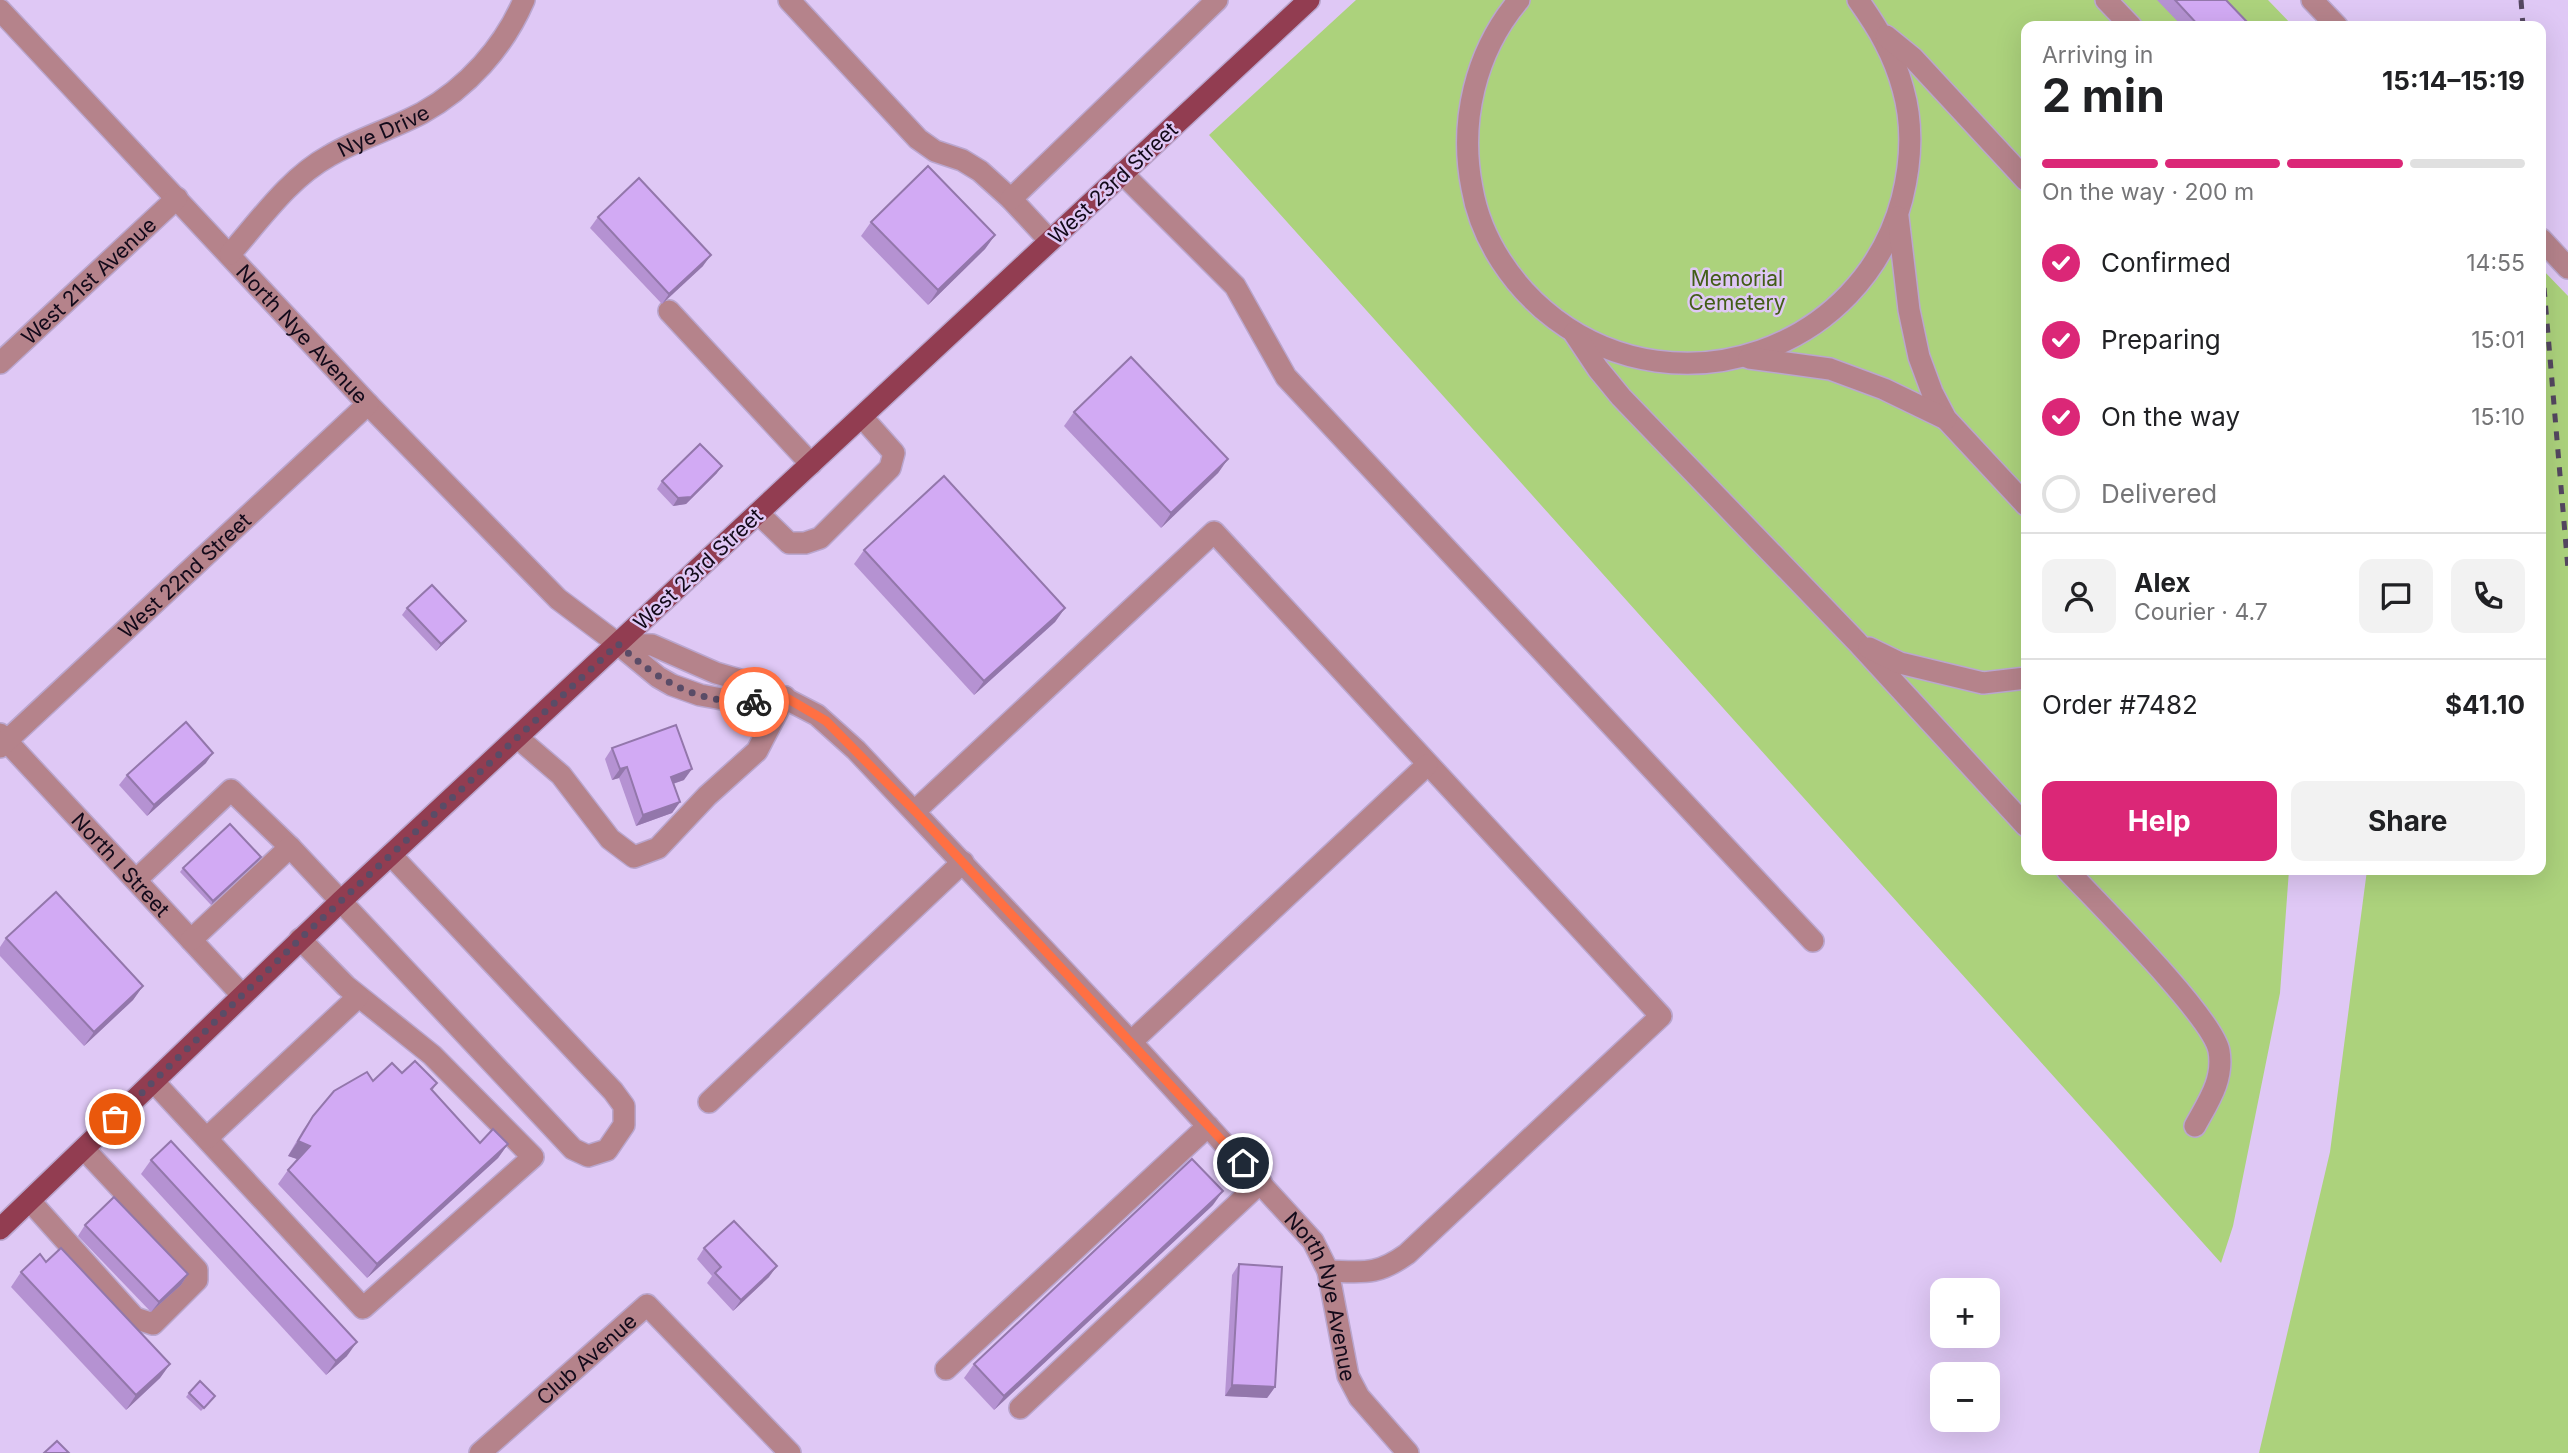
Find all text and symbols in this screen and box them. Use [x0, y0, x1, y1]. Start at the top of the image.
text: Arriving in [2042, 41, 2153, 69]
text: 15:14–15:19 [2382, 65, 2525, 96]
text: 2 min [2042, 67, 2165, 123]
street label: Nye Drive [333, 99, 434, 162]
street label: West 23rd Street [1043, 117, 1183, 249]
text: On the way · 200 m [2042, 178, 2254, 206]
street label: West 21st Avenue [16, 212, 161, 349]
icon: check [2042, 244, 2080, 282]
text: Confirmed [2101, 247, 2231, 278]
text: 14:55 [2466, 249, 2525, 277]
street label: North Nye Avenue [231, 259, 373, 408]
park label: Memorial Cemetery [1688, 266, 1786, 315]
icon: check [2042, 321, 2080, 359]
text: Preparing [2101, 324, 2221, 355]
text: 15:01 [2471, 326, 2525, 354]
icon: check [2042, 398, 2080, 436]
text: On the way [2101, 401, 2240, 432]
text: 15:10 [2471, 403, 2525, 431]
text: Delivered [2101, 478, 2217, 509]
street label: West 23rd Street [628, 503, 768, 635]
street label: West 22nd Street [113, 507, 256, 643]
button: person [2042, 559, 2116, 633]
button: chat [2359, 559, 2433, 633]
button: phone [2451, 559, 2525, 633]
text: Alex [2134, 567, 2191, 598]
text: Courier · 4.7 [2134, 598, 2268, 626]
courier [719, 667, 789, 737]
icon: bike [735, 683, 773, 721]
text: Order #7482 [2042, 689, 2198, 720]
text: $41.10 [2445, 689, 2525, 720]
button: Help [2042, 781, 2277, 861]
button: Share [2291, 781, 2525, 861]
street label: North I Street [67, 807, 175, 922]
pin [85, 1089, 145, 1149]
icon: bag [96, 1100, 134, 1138]
pin [1213, 1133, 1273, 1193]
icon: home [1224, 1144, 1262, 1182]
street label: North Nye Avenue [1280, 1206, 1361, 1383]
map controls [1930, 1278, 2000, 1432]
button: + [1930, 1278, 2000, 1348]
street label: Club Avenue [531, 1308, 642, 1410]
button: − [1930, 1362, 2000, 1432]

